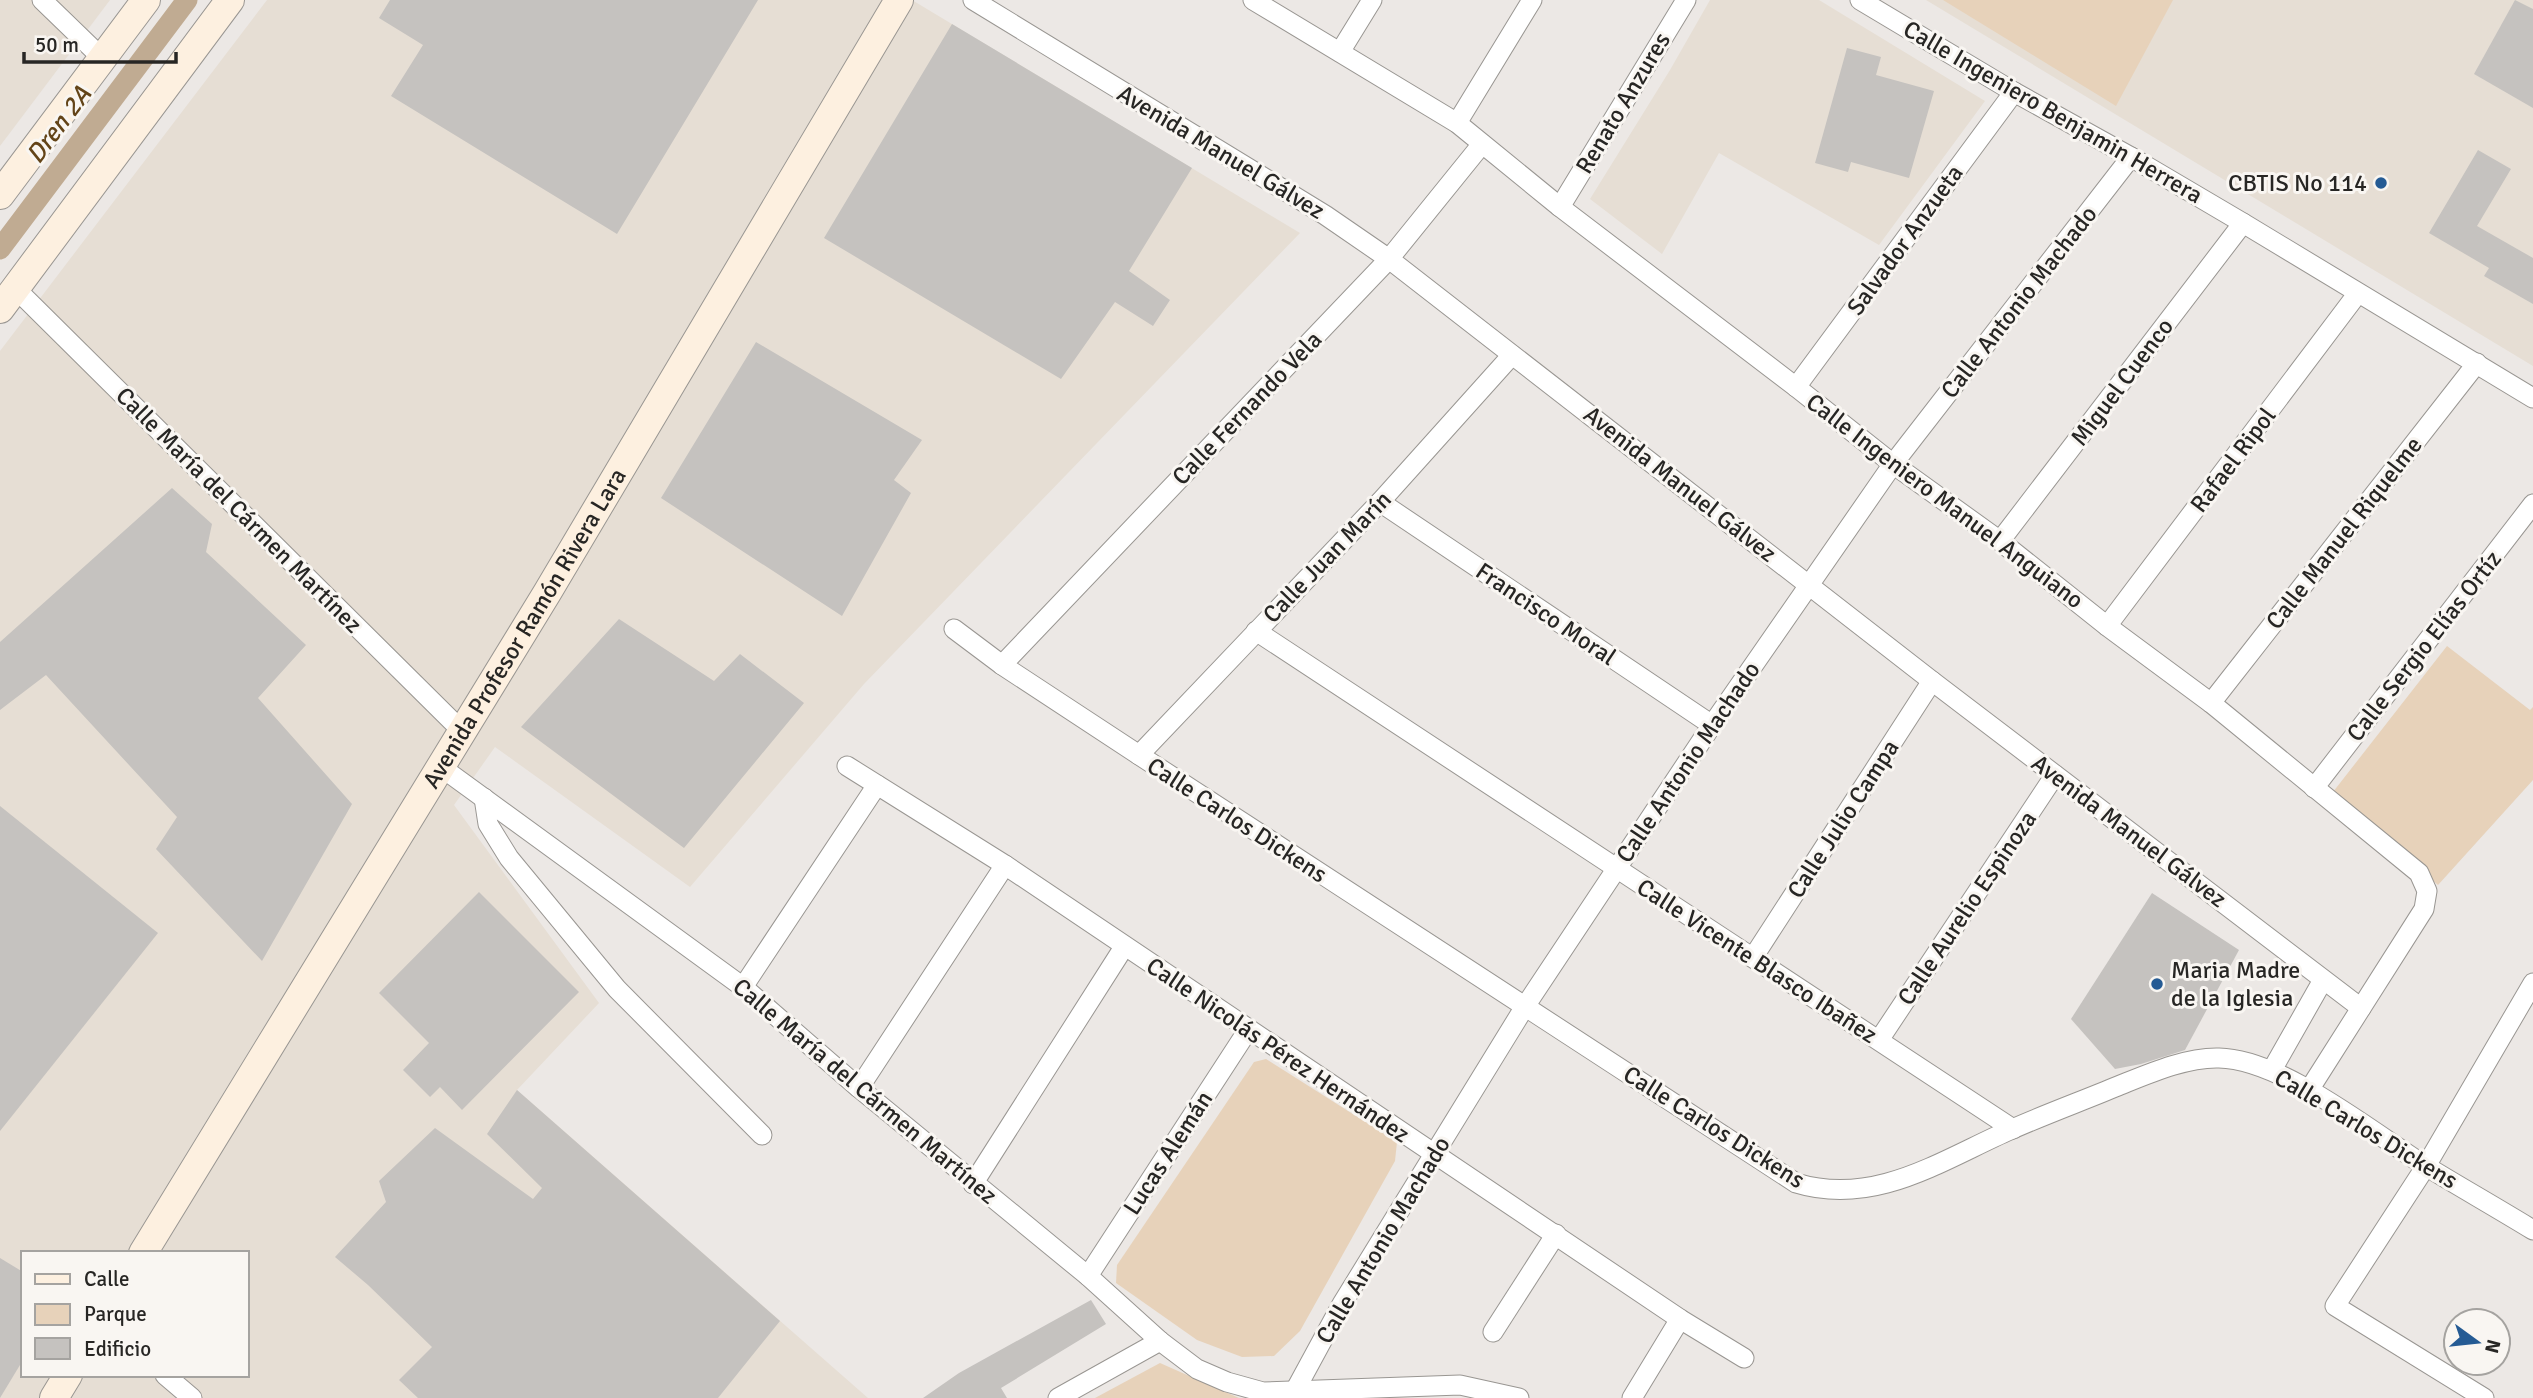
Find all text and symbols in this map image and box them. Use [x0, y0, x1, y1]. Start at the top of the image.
street label: Calle Ingeniero Benjamin Herrera [1898, 14, 2208, 210]
scale bar [24, 21, 177, 65]
street label: Renato Anzures [1569, 27, 1677, 179]
text: 50 m [35, 32, 79, 58]
street label: Avenida Manuel Gálvez [1112, 78, 1330, 226]
water label: Dren 2A [20, 80, 99, 170]
street label: Salvador Anzueta [1840, 159, 1970, 321]
place label: CBTIS No 114 [2228, 168, 2367, 198]
marker: CBTIS No 114 [2373, 175, 2389, 191]
street label: Calle Antonio Machado [1934, 200, 2104, 404]
street label: Miguel Cuenco [2064, 312, 2180, 452]
street label: Calle Fernando Vela [1166, 325, 1328, 491]
street label: Calle María del Cármen Martínez [110, 381, 368, 639]
street label: Calle Ingeniero Manuel Anguiano [1800, 387, 2090, 615]
street label: Avenida Manuel Gálvez [1578, 399, 1782, 569]
street label: Rafael Ripol [2184, 401, 2282, 519]
street label: Calle Manuel Riquelme [2259, 431, 2429, 635]
street label: Avenida Profesor Ramón Rivera Lara [416, 463, 633, 794]
street label: Calle Juan Marín [1256, 485, 1398, 629]
street label: Calle Sergio Elías Ortíz [2340, 545, 2508, 747]
street label: Francisco Moral [1470, 556, 1622, 672]
street label: Calle Antonio Machado [1610, 656, 1766, 868]
street label: Calle Julio Campa [1781, 734, 1905, 904]
street label: Avenida Manuel Gálvez [2026, 748, 2232, 914]
street label: Calle Carlos Dickens [1141, 751, 1333, 889]
street label: Calle Aurelio Espinoza [1891, 805, 2043, 1011]
street label: Calle Vicente Blasco Ibañez [1631, 872, 1883, 1050]
street label: Calle Nicolás Pérez Hernández [1141, 951, 1415, 1149]
place label: Maria Madre de la Iglesia [2171, 955, 2300, 1013]
street label: Calle María del Cármen Martínez [727, 972, 1003, 1210]
marker: Maria Madre de la Iglesia [2149, 976, 2165, 992]
street label: Calle Carlos Dickens [1618, 1059, 1810, 1195]
street label: Calle Carlos Dickens [2269, 1062, 2463, 1196]
street label: Lucas Alemán [1117, 1085, 1219, 1221]
street label: Calle Antonio Machado [1309, 1131, 1457, 1349]
legend [21, 1251, 248, 1377]
text: Calle [84, 1266, 130, 1292]
text: Parque [84, 1301, 147, 1327]
north arrow [2442, 1307, 2512, 1377]
text: Edificio [84, 1336, 151, 1362]
text: N [2479, 1337, 2506, 1356]

